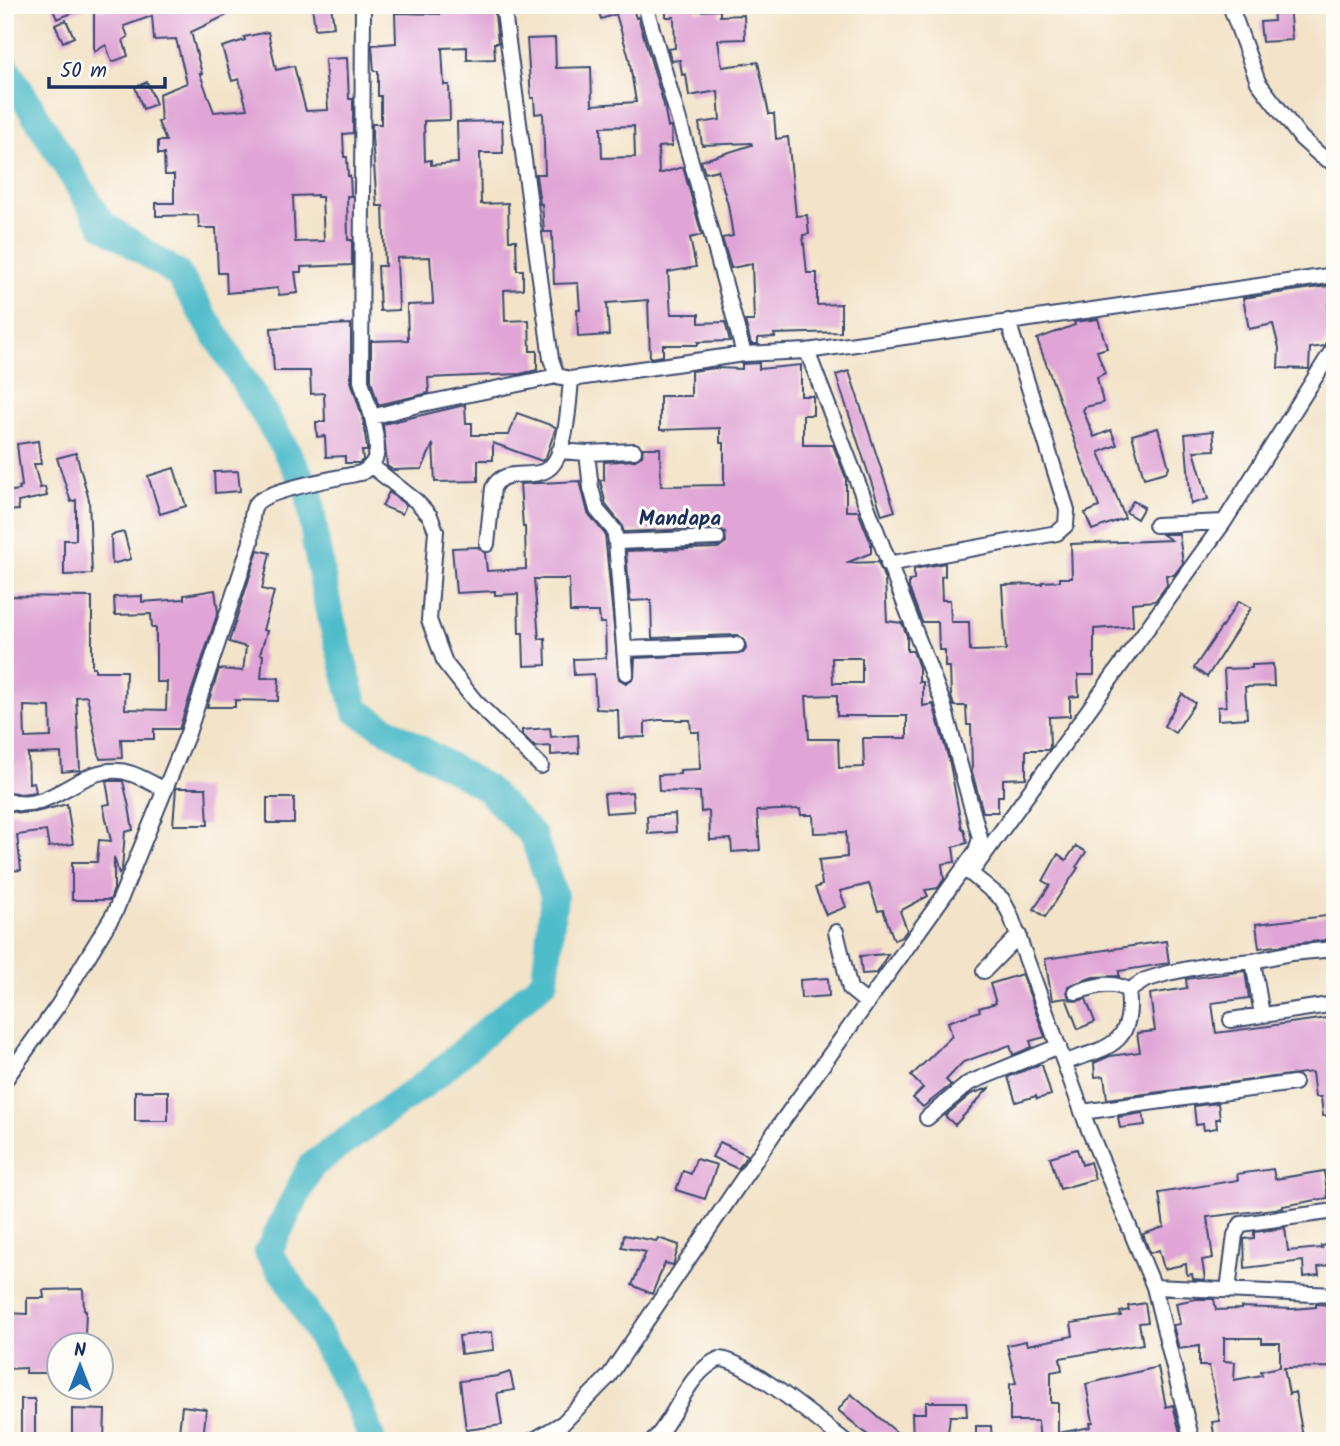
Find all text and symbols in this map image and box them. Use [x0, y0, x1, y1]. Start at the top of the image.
scale bar [49, 46, 164, 90]
text: 50 m [60, 55, 107, 88]
district label: Mandapa [639, 503, 721, 536]
north arrow [46, 1330, 116, 1400]
text: N [74, 1336, 86, 1366]

